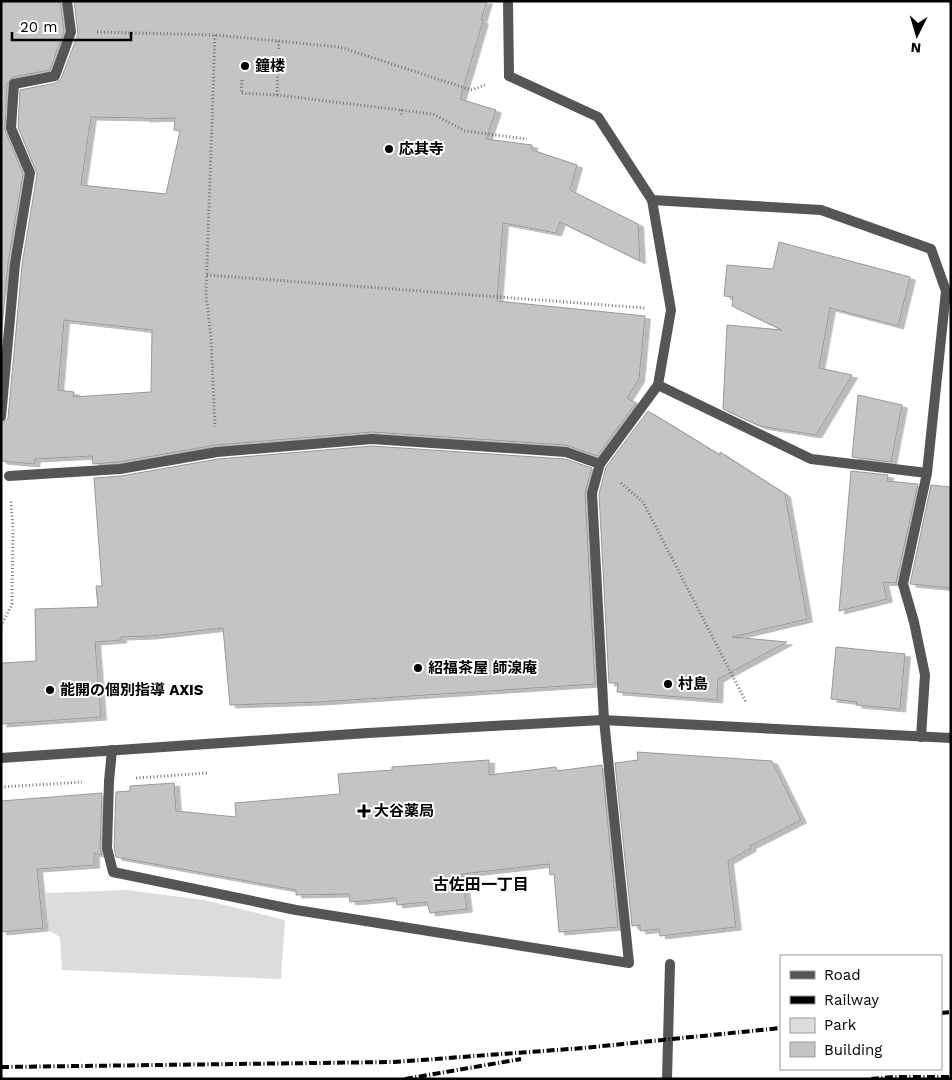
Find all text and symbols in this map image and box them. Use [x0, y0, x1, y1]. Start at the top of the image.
scale bar [12, 10, 131, 42]
north arrow [892, 10, 942, 60]
text: 20 m [20, 18, 58, 36]
text: N [910, 40, 922, 56]
place label: 鐘楼 [255, 57, 285, 75]
marker: 鐘楼 [239, 60, 251, 72]
place label: 応其寺 [399, 140, 444, 158]
marker: 応其寺 [383, 143, 395, 155]
place label: 紹福茶屋 師湶庵 [428, 659, 537, 677]
marker: 紹福茶屋 師湶庵 [412, 662, 424, 674]
place label: 村島 [678, 675, 708, 693]
marker: 村島 [662, 678, 674, 690]
place label: 能開の個別指導 AXIS [60, 681, 204, 699]
marker: 能開の個別指導 AXIS [44, 684, 56, 696]
place label: 大谷薬局 [374, 802, 434, 820]
marker: 大谷薬局 [358, 805, 370, 817]
district label: 古佐田一丁目 [433, 875, 529, 894]
legend [780, 955, 942, 1070]
text: Road [824, 966, 861, 984]
text: Railway [824, 991, 879, 1009]
text: Park [824, 1016, 857, 1034]
text: Building [824, 1041, 882, 1059]

